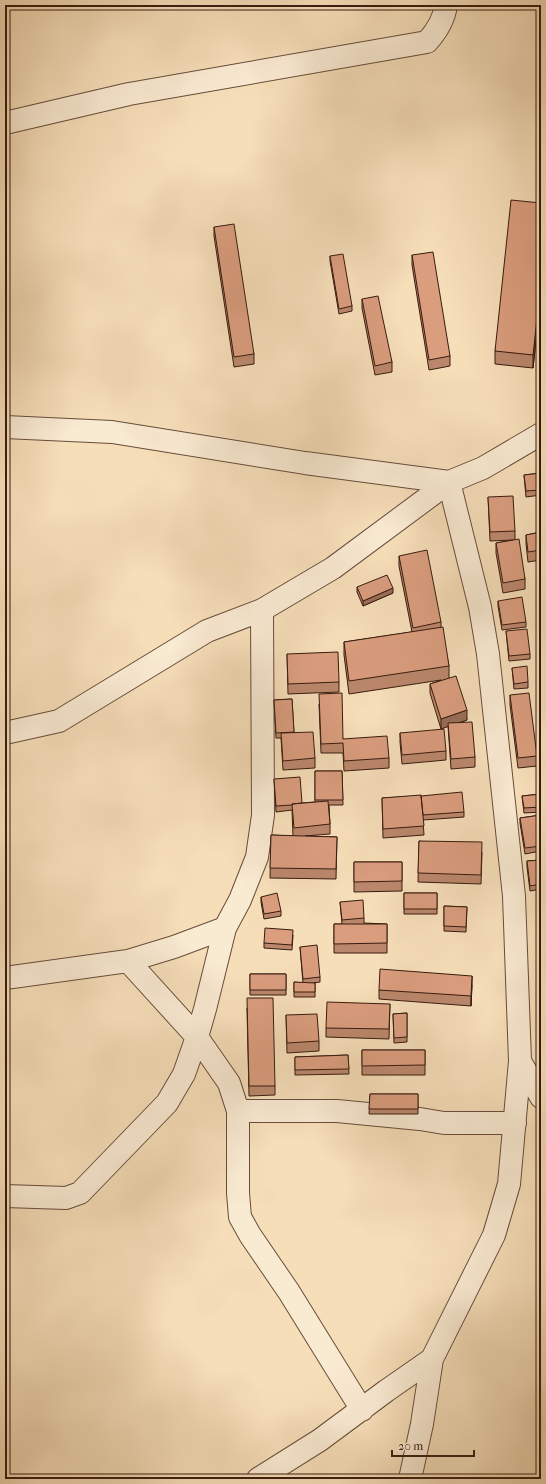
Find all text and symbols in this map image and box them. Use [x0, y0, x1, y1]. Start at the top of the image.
scale bar [392, 1432, 474, 1458]
text: 20 m [398, 1439, 423, 1453]

